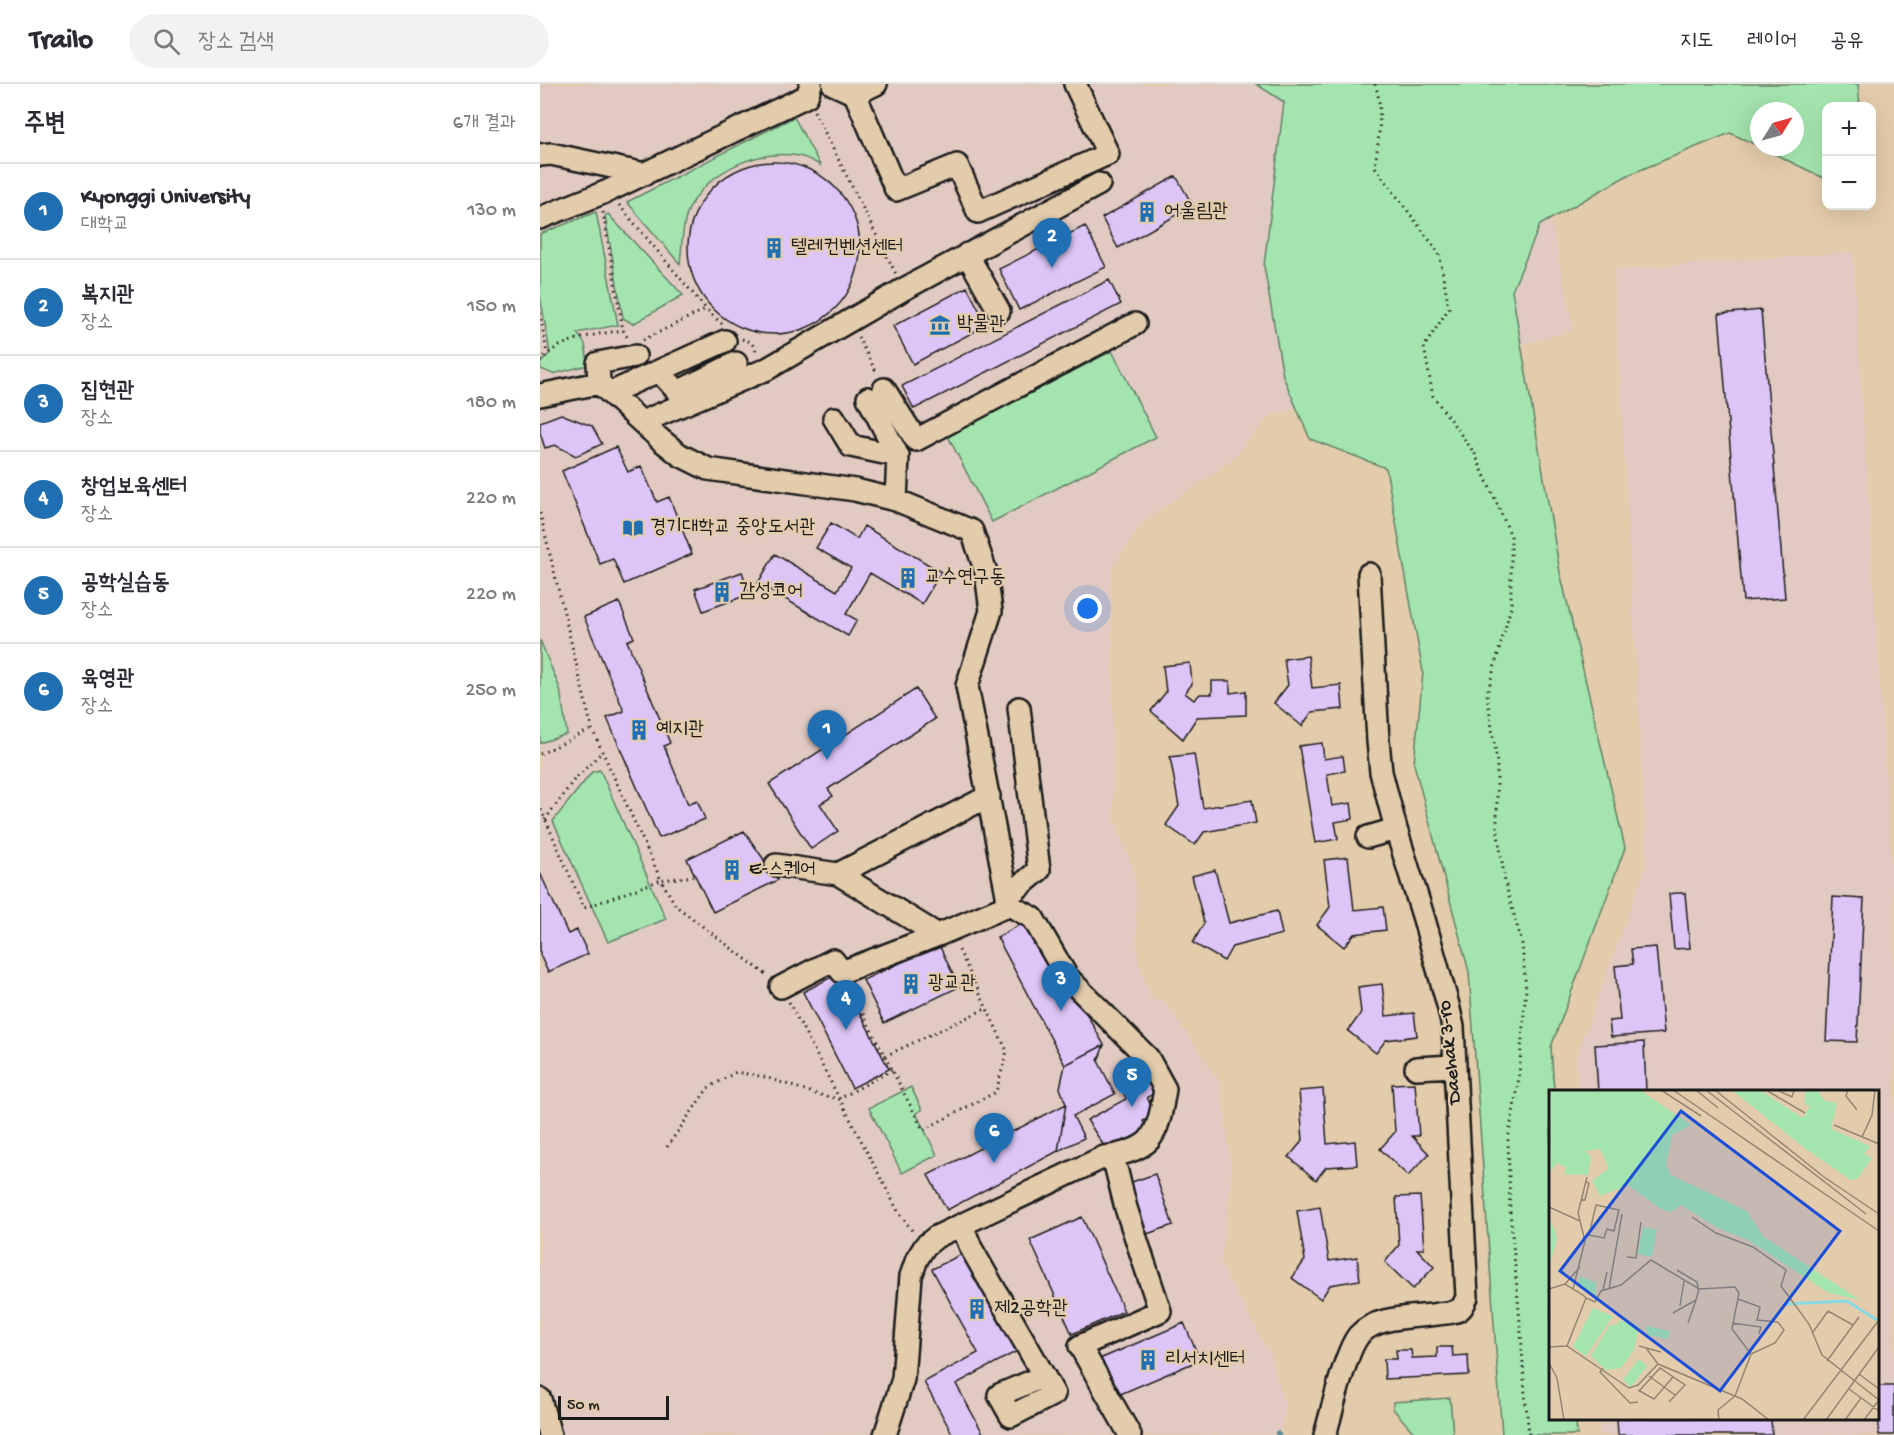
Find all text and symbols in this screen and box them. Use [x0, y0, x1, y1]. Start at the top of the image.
search box [129, 14, 549, 68]
text: Trailo [30, 25, 93, 58]
icon: search [150, 25, 183, 58]
text: 장소 검색 [198, 30, 274, 56]
text: 지도 [1680, 30, 1714, 55]
text: 레이어 [1747, 30, 1797, 55]
text: 공유 [1830, 30, 1864, 55]
north arrow [1750, 102, 1804, 156]
map controls [1822, 102, 1876, 210]
button: + [1822, 102, 1876, 156]
text: 주변 [24, 110, 66, 141]
text: 6개 결과 [453, 113, 516, 136]
button: − [1822, 156, 1876, 210]
text: Kyonggi University [81, 185, 250, 211]
text: 1 [39, 200, 48, 223]
text: 130 m [467, 200, 516, 223]
building icon: 어울림관 [1135, 200, 1159, 224]
place label: 어울림관 [1164, 201, 1228, 224]
text: 대학교 [81, 214, 129, 237]
pin: 2 [1032, 218, 1072, 268]
building icon: 텔레컨벤션센터 [762, 236, 786, 260]
place label: 텔레컨벤션센터 [791, 237, 904, 260]
text: 복지관 [81, 283, 134, 309]
text: 2 [39, 296, 48, 319]
text: 150 m [467, 296, 516, 319]
text: 장소 [81, 312, 113, 335]
museum icon: 박물관 [928, 313, 952, 337]
place label: 박물관 [957, 314, 1005, 337]
text: 집현관 [81, 379, 134, 405]
text: 3 [38, 392, 49, 415]
text: 180 m [467, 392, 516, 415]
text: 장소 [81, 408, 113, 431]
text: 창업보육센터 [81, 475, 187, 501]
text: 4 [39, 488, 48, 511]
text: 220 m [466, 488, 516, 511]
text: 장소 [81, 504, 113, 527]
library icon: 경기대학교 중앙도서관 [621, 516, 645, 540]
place label: 경기대학교 중앙도서관 [650, 517, 816, 540]
building icon: 교수연구동 [896, 566, 920, 590]
place label: 교수연구동 [925, 567, 1005, 590]
text: 공학실습동 [81, 571, 170, 597]
building icon: 감성코어 [710, 580, 734, 604]
place label: 감성코어 [739, 581, 803, 604]
text: 5 [38, 584, 49, 607]
text: 220 m [466, 584, 516, 607]
your location [1073, 594, 1102, 623]
text: 장소 [81, 600, 113, 623]
text: 육영관 [81, 667, 134, 693]
text: 6 [38, 680, 49, 703]
text: 250 m [465, 680, 516, 703]
text: 장소 [81, 696, 113, 719]
pin: 1 [808, 710, 846, 760]
building icon: 예지관 [627, 718, 651, 742]
place label: 예지관 [656, 719, 704, 742]
building icon: E-스퀘어 [720, 858, 744, 882]
place label: E-스퀘어 [749, 859, 816, 882]
pin: 3 [1042, 962, 1080, 1011]
building icon: 광교관 [899, 972, 923, 996]
place label: 광교관 [928, 973, 976, 996]
pin: 4 [826, 980, 866, 1030]
street label: Daehak 3-ro [1434, 999, 1468, 1107]
pin: 5 [1112, 1058, 1152, 1107]
inset map [1549, 1090, 1879, 1420]
pin: 6 [974, 1114, 1014, 1163]
building icon: 제2공학관 [965, 1297, 989, 1321]
place label: 제2공학관 [994, 1298, 1068, 1321]
building icon: 리서치센터 [1136, 1348, 1160, 1372]
place label: 리서치센터 [1165, 1349, 1245, 1372]
scale bar [558, 1393, 669, 1420]
text: 50 m [567, 1397, 600, 1416]

